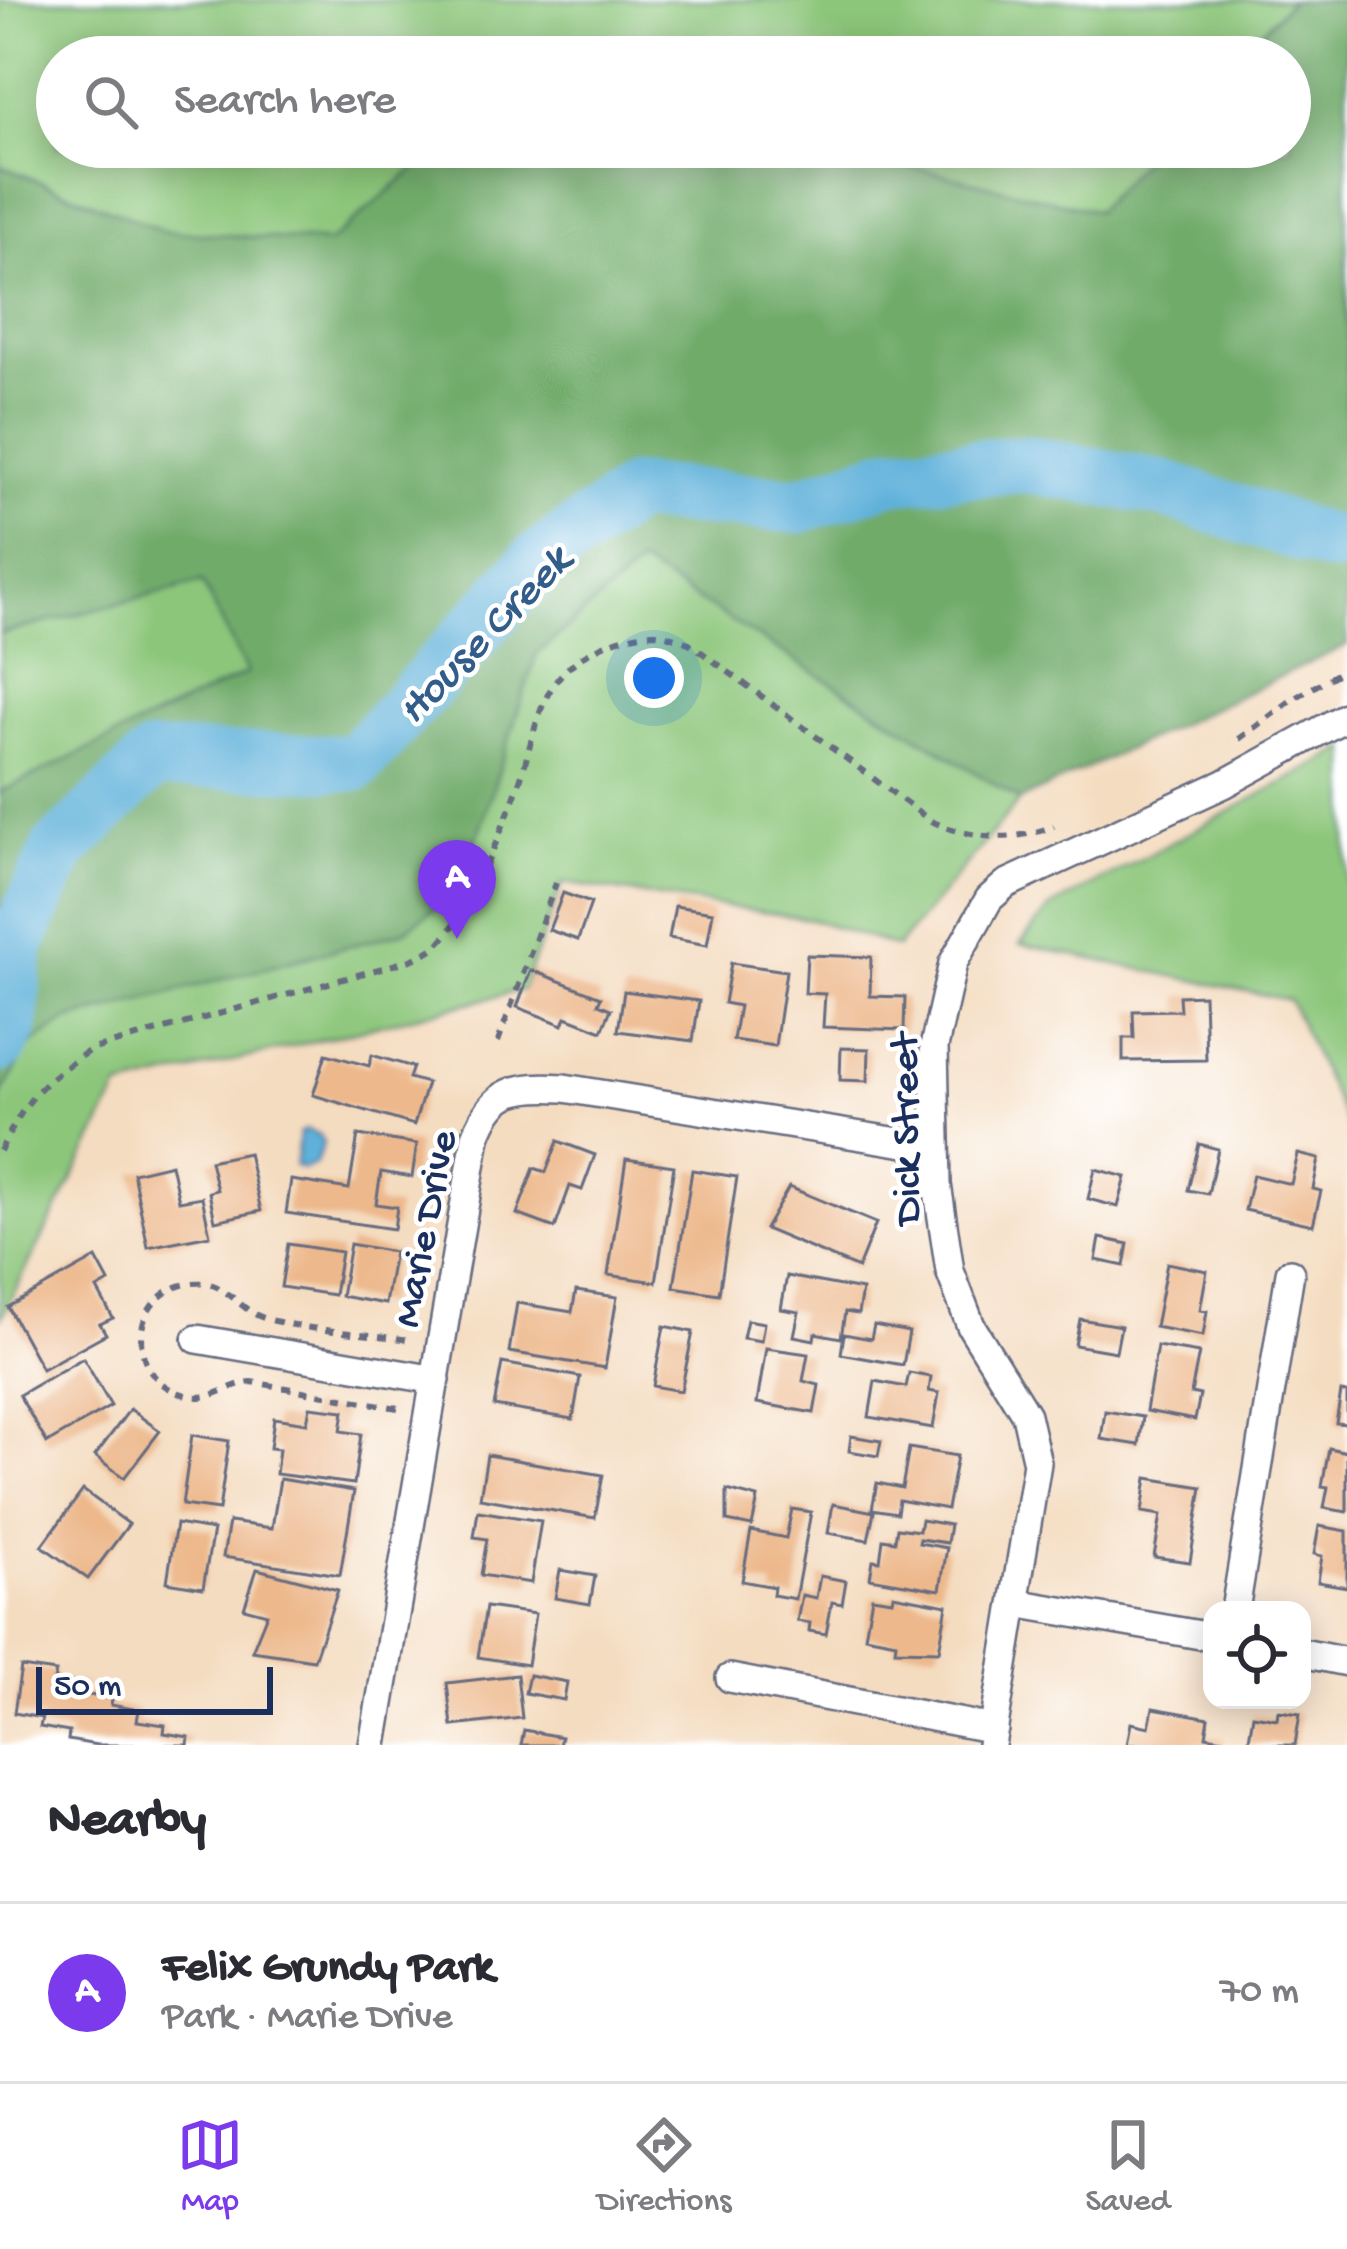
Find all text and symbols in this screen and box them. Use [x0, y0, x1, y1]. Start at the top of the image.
search box [36, 36, 1311, 168]
icon: search [78, 69, 144, 135]
text: Search here [174, 76, 396, 129]
water label: House Creek [388, 534, 587, 737]
your location [624, 648, 684, 708]
pin: A [418, 840, 496, 939]
street label: Dick Street [883, 1029, 936, 1228]
street label: Marie Drive [385, 1125, 472, 1332]
map controls [1203, 1601, 1311, 1709]
button: locate [1203, 1601, 1311, 1709]
scale bar [36, 1661, 273, 1714]
text: 50 m [54, 1669, 121, 1707]
text: Nearby [48, 1793, 206, 1853]
text: Felix Grundy Park [162, 1943, 494, 1996]
text: A [75, 1970, 99, 2016]
text: 70 m [1220, 1970, 1299, 2016]
text: Park · Marie Drive [162, 1996, 452, 2042]
tab: Map [177, 2112, 243, 2222]
tab: Directions [597, 2112, 731, 2222]
tab: Saved [1085, 2112, 1170, 2222]

